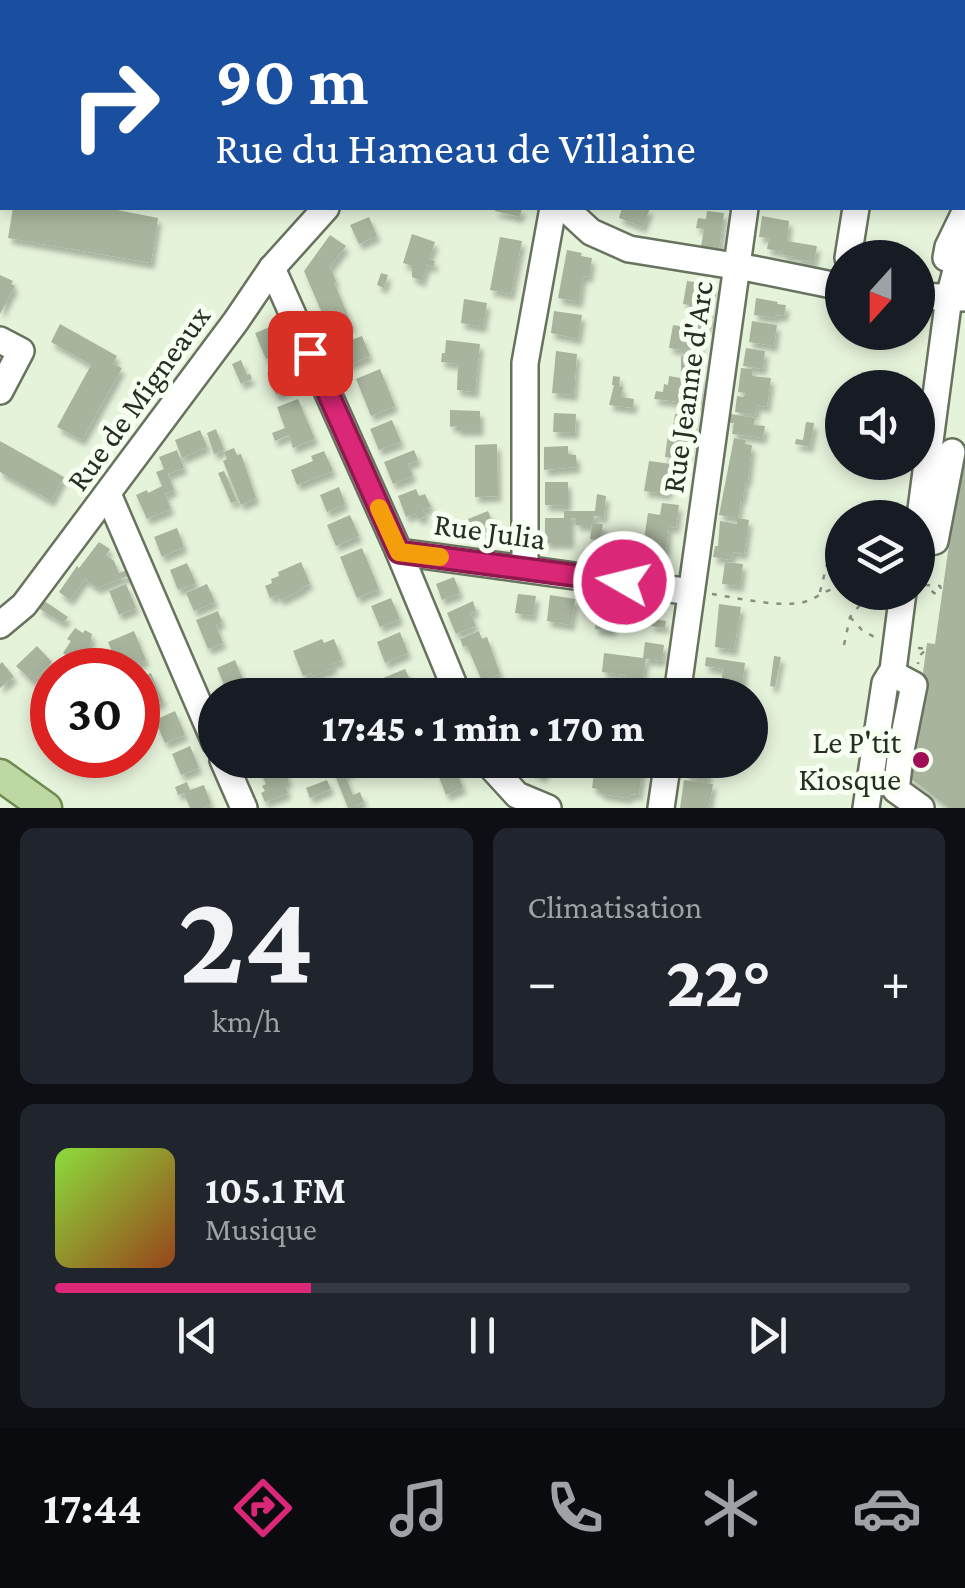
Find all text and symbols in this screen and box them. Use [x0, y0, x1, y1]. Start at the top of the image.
icon: right [50, 40, 180, 170]
text: 90 m [215, 41, 368, 119]
text: Rue du Hameau de Villaine [215, 123, 696, 173]
north arrow [825, 240, 935, 350]
map controls [825, 240, 935, 610]
street label: Rue Jeanne d'Arc [654, 278, 720, 495]
street label: Rue de Migneaux [59, 299, 217, 497]
pin [268, 311, 353, 396]
icon: arrive [283, 326, 338, 381]
button: sound [825, 370, 935, 480]
button: layers [825, 500, 935, 610]
street label: Rue Julia [432, 505, 548, 557]
position arrow [572, 530, 676, 634]
speed limit sign: 30 [30, 648, 160, 778]
text: 17:45 · 1 min · 170 m [322, 707, 644, 749]
place label: Le P'tit Kiosque [798, 724, 901, 797]
marker: Le P'tit Kiosque [910, 749, 932, 771]
text: 24 [178, 865, 314, 1010]
text: Climatisation [528, 889, 702, 925]
text: 22° [666, 939, 772, 1022]
text: − [528, 951, 557, 1012]
text: + [881, 951, 910, 1012]
text: km/h [212, 1003, 281, 1039]
text: 105.1 FM [205, 1169, 346, 1211]
text: Musique [205, 1211, 317, 1247]
icon: previous [170, 1308, 225, 1363]
icon: pause [455, 1308, 510, 1363]
icon: next [740, 1308, 795, 1363]
icon: directions [228, 1473, 298, 1543]
icon: music [384, 1473, 454, 1543]
icon: phone [540, 1473, 610, 1543]
icon: climate [696, 1473, 766, 1543]
icon: car [852, 1473, 922, 1543]
text: 17:44 [43, 1483, 142, 1533]

